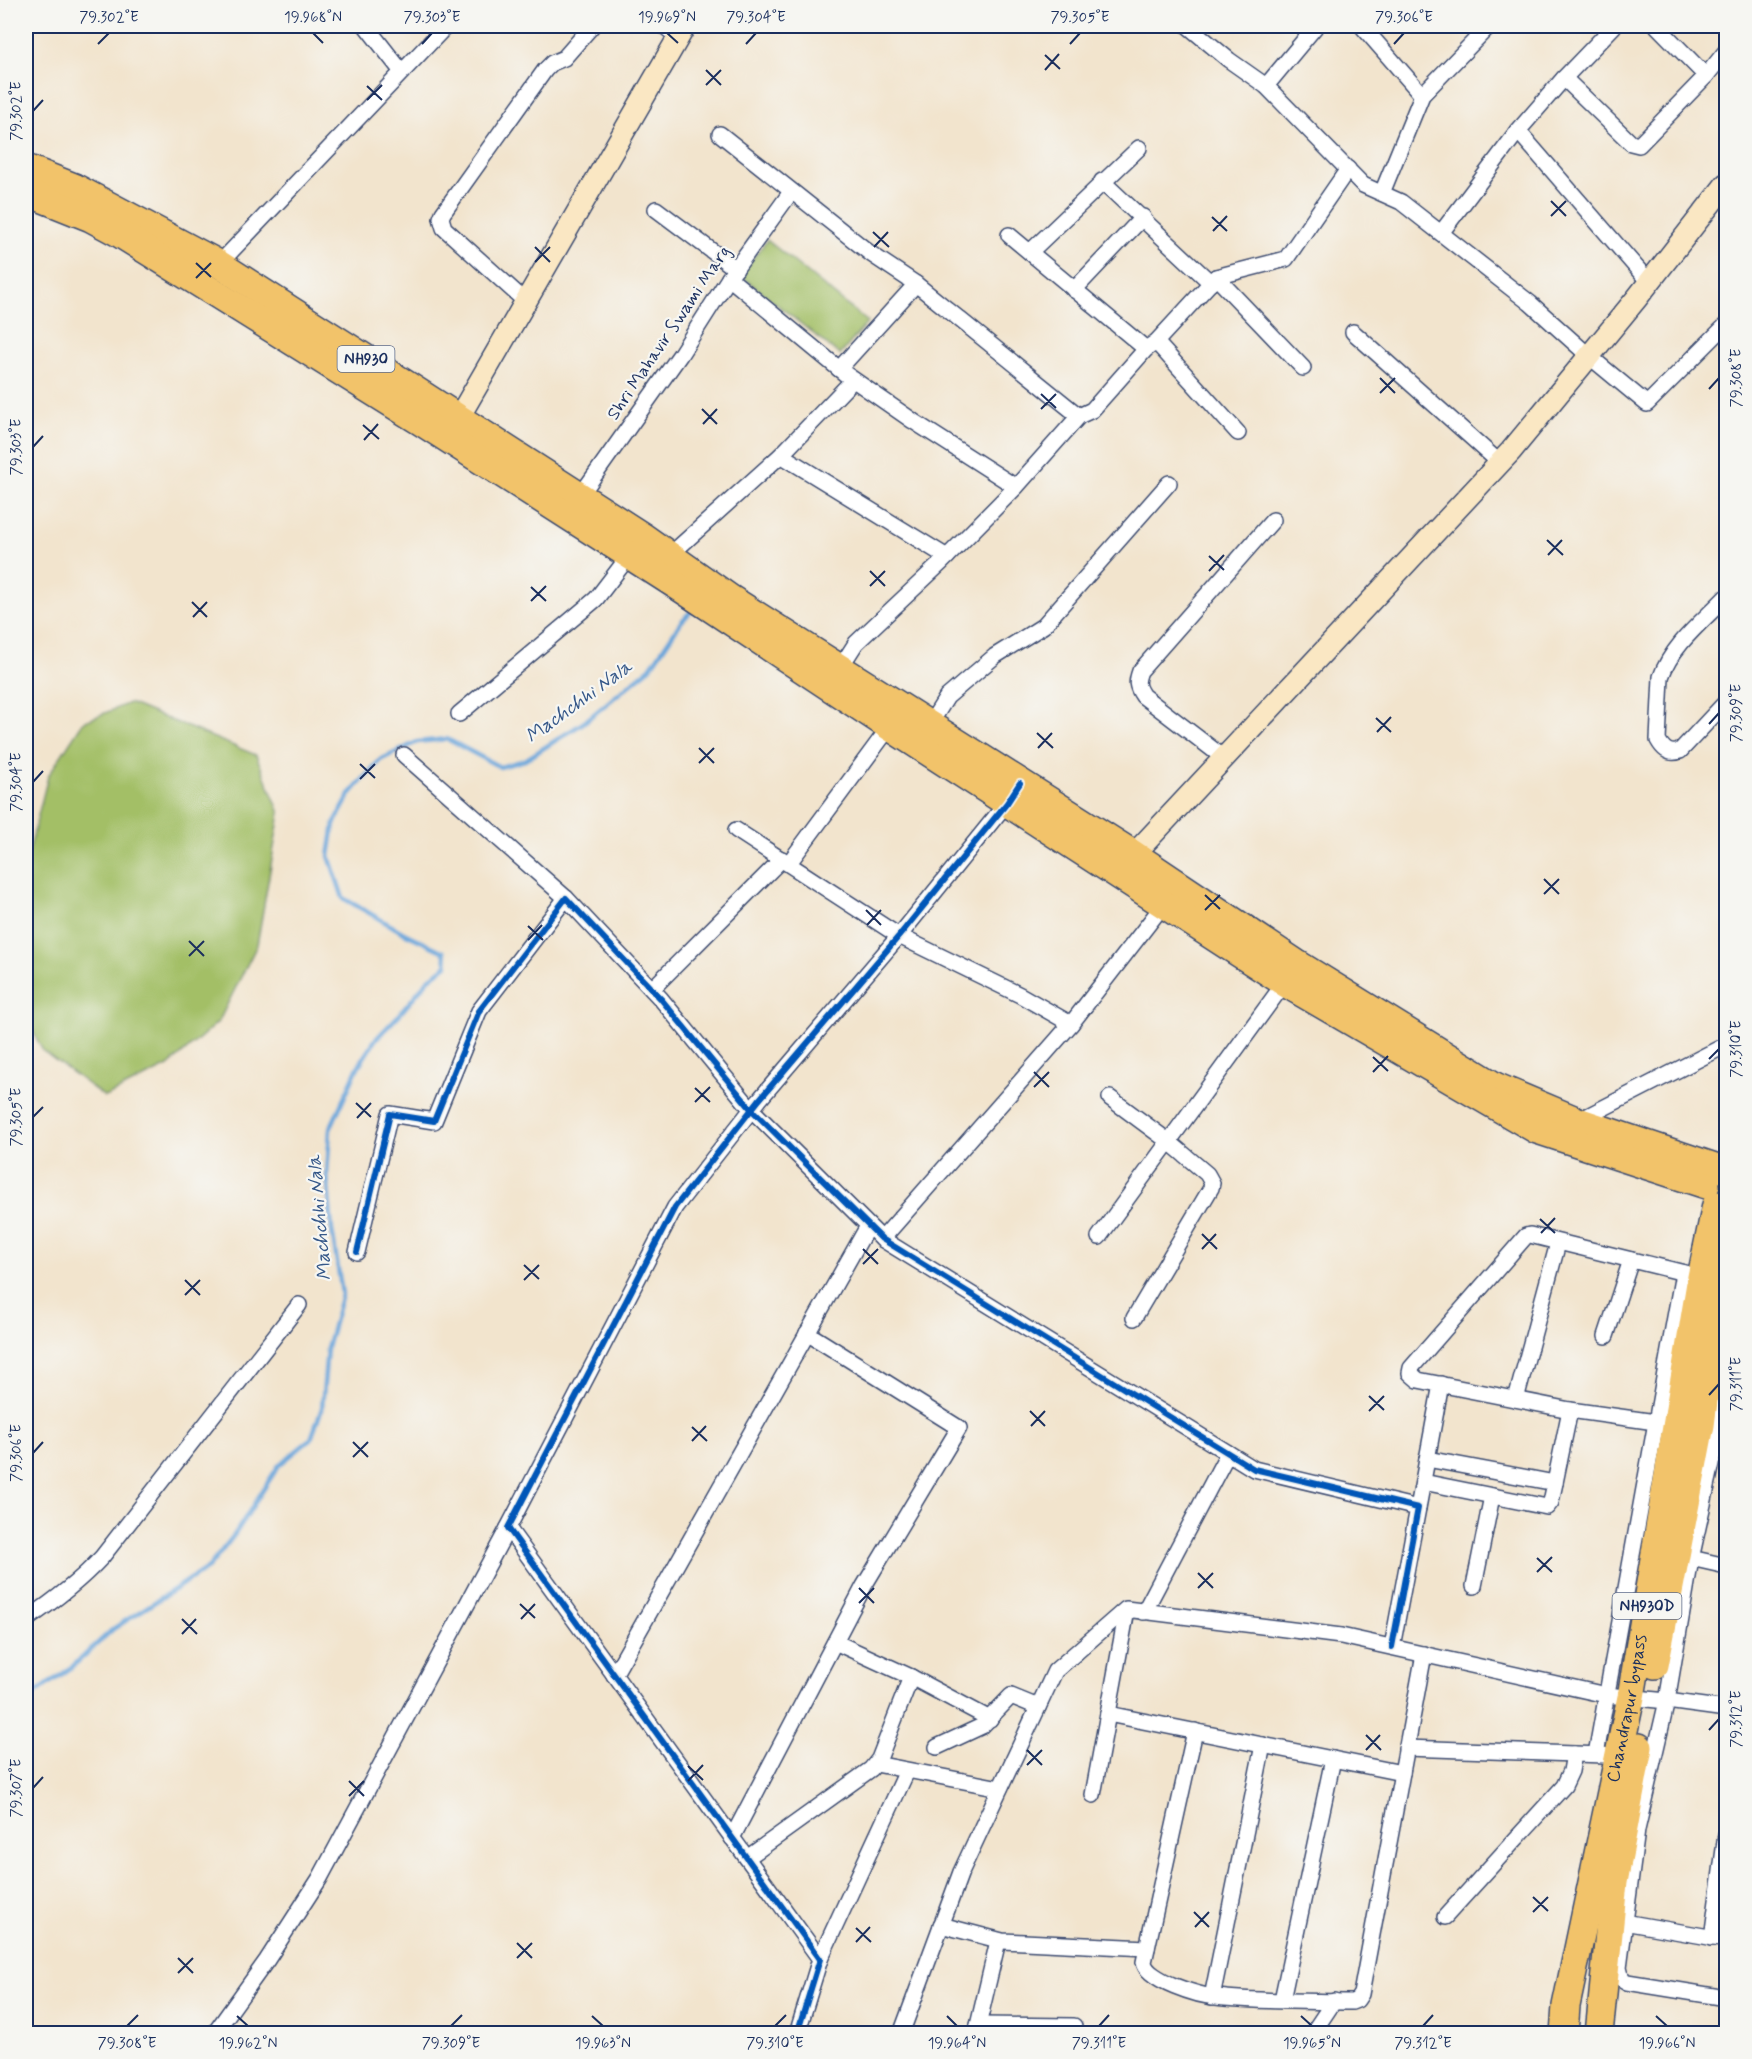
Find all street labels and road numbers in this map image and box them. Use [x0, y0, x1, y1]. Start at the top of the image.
street label: Shri Mahavir Swami Marg [602, 241, 736, 425]
road number: NH930 [338, 346, 394, 372]
road number: NH930D [1612, 1593, 1682, 1619]
street label: Chandrapur bypass [1601, 1633, 1653, 1785]

